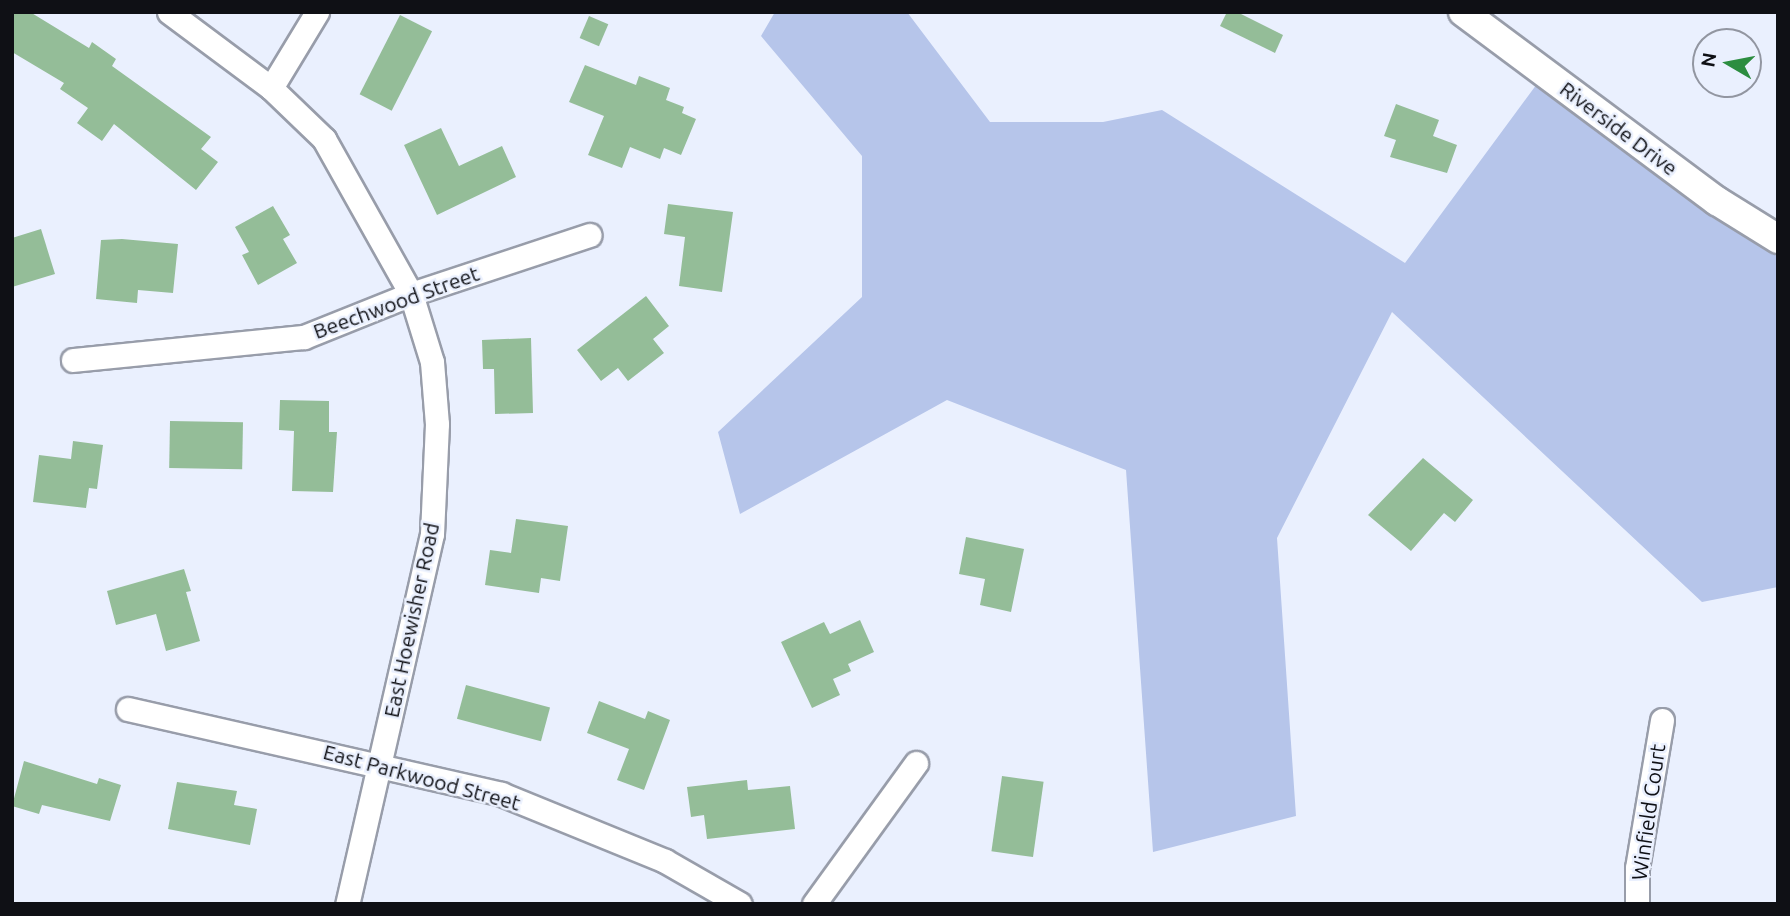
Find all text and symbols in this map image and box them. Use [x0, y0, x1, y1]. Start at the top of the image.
north arrow [1692, 28, 1762, 98]
text: N [1696, 51, 1720, 69]
street label: Riverside Drive [1555, 76, 1683, 180]
street label: Beechwood Street [310, 260, 482, 344]
street label: East Hoewisher Road [378, 520, 444, 720]
street label: East Parkwood Street [321, 739, 523, 815]
street label: Winfield Court [1626, 742, 1670, 882]

